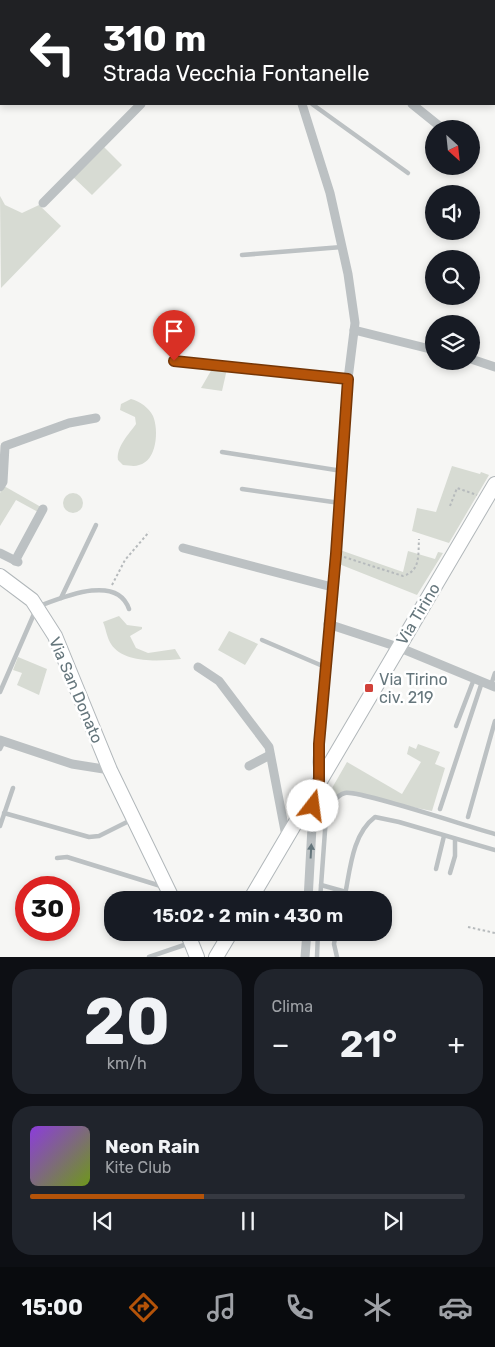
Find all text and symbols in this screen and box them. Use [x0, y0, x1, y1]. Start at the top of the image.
text: 310 m [103, 18, 206, 60]
icon: left [20, 20, 85, 85]
text: Strada Vecchia Fontanelle [103, 60, 370, 87]
north arrow [425, 120, 480, 175]
map controls [425, 120, 480, 370]
button: sound [425, 185, 480, 240]
button: search [425, 250, 480, 305]
pin [153, 310, 195, 361]
button: layers [425, 315, 480, 370]
icon: arrive [160, 317, 188, 345]
street label: Via Tirino [392, 580, 444, 648]
street label: Via San Donato [45, 634, 107, 746]
place label: Via Tirino civ. 219 [379, 670, 448, 707]
marker: Via Tirino civ. 219 [363, 682, 375, 694]
position arrow [286, 779, 338, 831]
one-way arrow [307, 843, 315, 859]
speed limit sign: 30 [15, 876, 80, 941]
text: 15:02 · 2 min · 430 m [153, 904, 343, 927]
text: 20 [84, 983, 170, 1060]
text: Clima [272, 997, 313, 1016]
text: 21° [340, 1021, 397, 1067]
text: − [272, 1028, 290, 1061]
text: + [448, 1028, 465, 1061]
text: km/h [107, 1054, 147, 1073]
text: Neon Rain [105, 1135, 200, 1158]
text: Kite Club [105, 1158, 171, 1177]
icon: previous [89, 1207, 117, 1235]
icon: pause [234, 1207, 262, 1235]
icon: next [379, 1207, 407, 1235]
icon: directions [126, 1290, 161, 1325]
icon: music [204, 1290, 239, 1325]
icon: phone [282, 1290, 317, 1325]
icon: climate [360, 1290, 395, 1325]
icon: car [438, 1290, 473, 1325]
text: 15:00 [22, 1294, 83, 1321]

